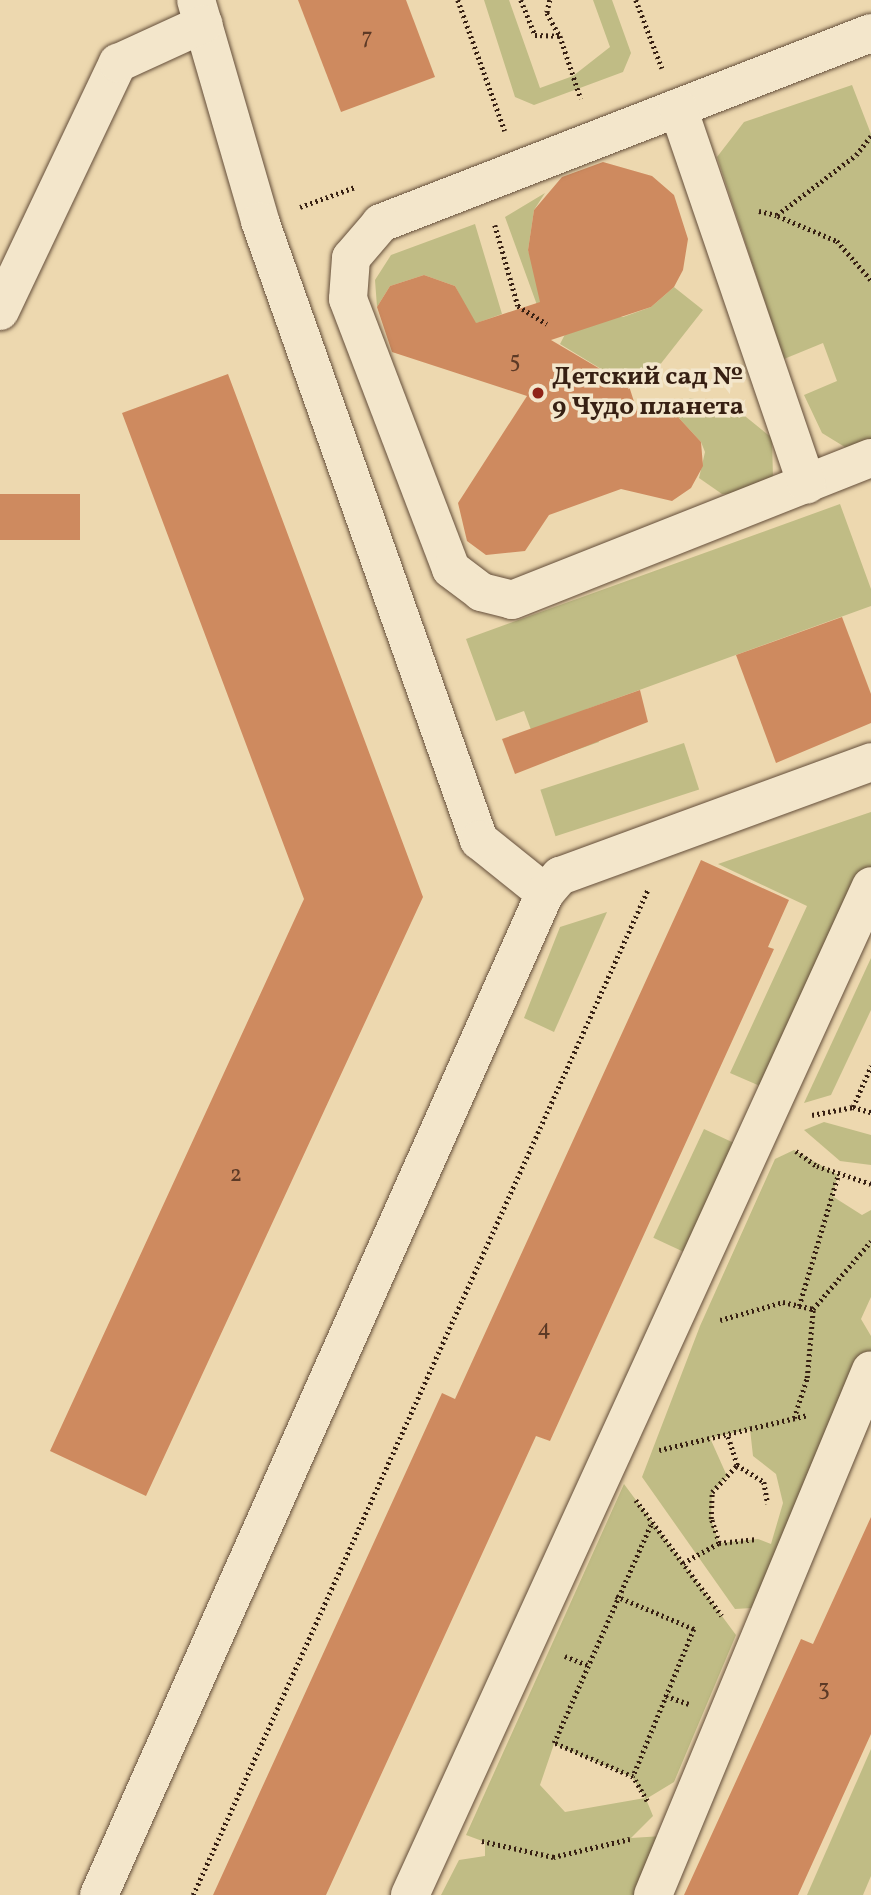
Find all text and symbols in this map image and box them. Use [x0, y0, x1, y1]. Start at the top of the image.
house number: 7 [361, 24, 373, 52]
house number: 5 [509, 347, 521, 375]
place label: Детский сад № 9 Чудо планета [552, 362, 744, 424]
marker: Детский сад № 9 Чудо планета [530, 385, 546, 401]
house number: 2 [230, 1161, 242, 1189]
house number: 4 [537, 1315, 551, 1343]
house number: 3 [818, 1675, 830, 1703]

